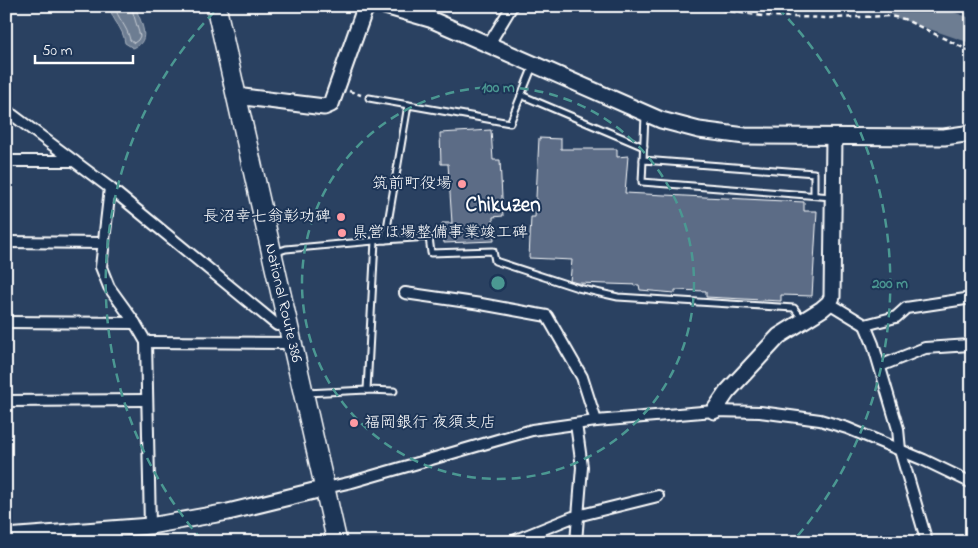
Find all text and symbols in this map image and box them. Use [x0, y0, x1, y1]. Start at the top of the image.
scale bar [35, 32, 132, 64]
text: 50 m [42, 40, 73, 62]
text: 100 m [481, 77, 515, 99]
place label: 筑前町役場 [372, 172, 452, 196]
marker: 筑前町役場 [456, 178, 468, 190]
district label: Chikuzen [466, 191, 541, 221]
place label: 長沼幸七翁彰功碑 [203, 205, 331, 229]
marker: 長沼幸七翁彰功碑 [335, 211, 347, 223]
place label: 県営ほ場整備事業竣工碑 [352, 221, 528, 245]
marker: 県営ほ場整備事業竣工碑 [336, 227, 348, 239]
street label: National Route 386 [258, 241, 308, 365]
text: 200 m [871, 273, 908, 295]
centre of rings [489, 274, 507, 292]
place label: 福岡銀行 夜須支店 [364, 411, 496, 435]
marker: 福岡銀行 夜須支店 [348, 417, 360, 429]

